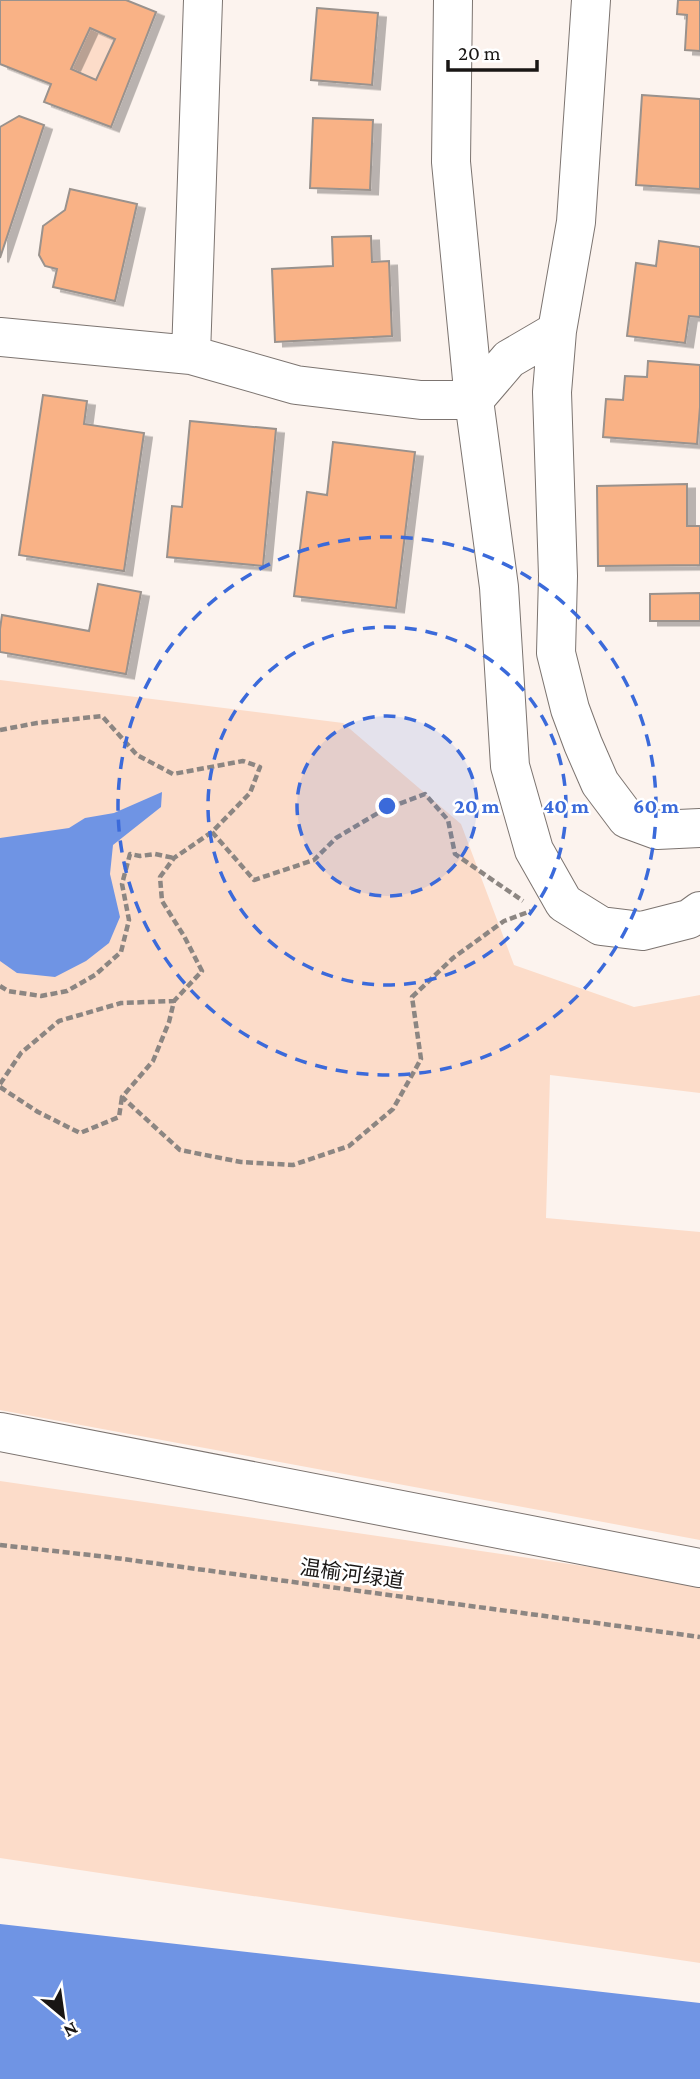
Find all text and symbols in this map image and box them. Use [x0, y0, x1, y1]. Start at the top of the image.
scale bar [448, 28, 537, 72]
text: 20 m [458, 41, 501, 65]
centre of rings [375, 794, 399, 818]
text: 20 m [454, 794, 500, 818]
text: 40 m [543, 794, 589, 818]
text: 60 m [633, 794, 679, 818]
street label: 温榆河绿道 [298, 1555, 406, 1593]
north arrow [28, 1981, 98, 2051]
text: N [60, 2018, 82, 2043]

